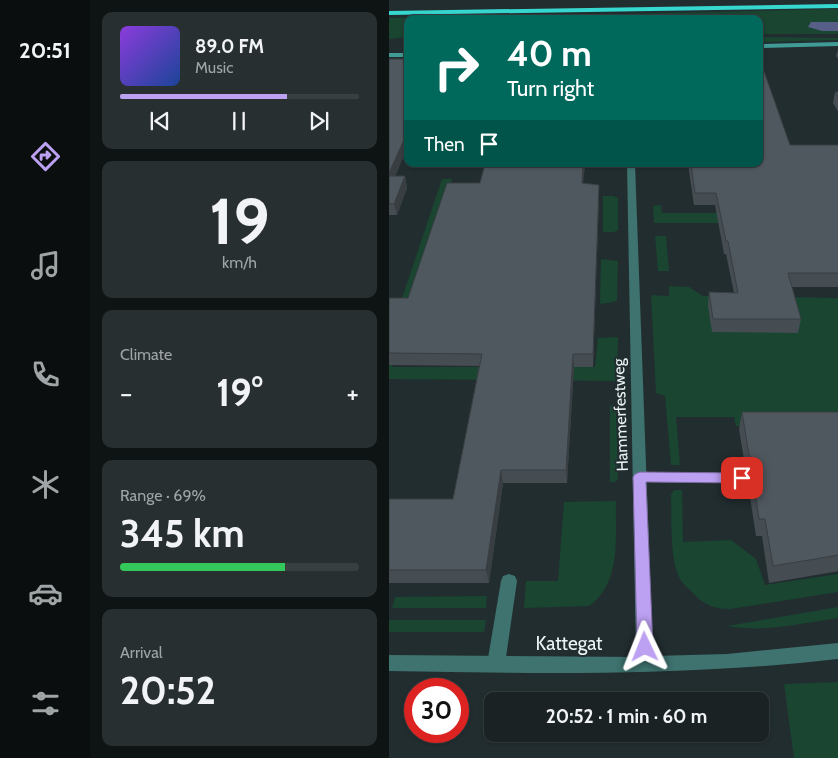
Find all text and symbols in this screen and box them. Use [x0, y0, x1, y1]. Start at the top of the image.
text: 40 m [507, 32, 592, 75]
text: 89.0 FM [195, 35, 264, 58]
icon: right [424, 35, 489, 100]
text: 20:51 [19, 37, 71, 64]
text: Music [195, 58, 233, 77]
text: Turn right [507, 75, 594, 102]
icon: previous [146, 107, 174, 135]
icon: pause [225, 107, 253, 135]
icon: next [305, 107, 333, 135]
icon: arrive [475, 130, 503, 158]
text: Then [424, 133, 465, 156]
icon: directions [28, 139, 63, 174]
text: 19 [209, 181, 270, 260]
icon: music [28, 248, 63, 283]
text: km/h [222, 253, 257, 272]
text: Climate [120, 345, 172, 364]
icon: phone [28, 357, 63, 392]
street label: Hammerfestweg [609, 357, 632, 472]
text: 19° [216, 369, 263, 416]
text: − [120, 376, 132, 410]
text: + [347, 376, 359, 410]
pin [721, 457, 763, 499]
icon: arrive [728, 464, 756, 492]
icon: climate [28, 467, 63, 502]
text: Range · 69% [120, 486, 206, 505]
text: 345 km [120, 510, 245, 557]
icon: car [28, 576, 63, 611]
position arrow [618, 620, 670, 672]
street label: Kattegat [536, 632, 603, 655]
text: Arrival [120, 643, 163, 662]
text: 20:52 [120, 667, 216, 714]
speed limit sign: 30 [404, 678, 469, 743]
icon: filters [28, 686, 63, 721]
text: 20:52 · 1 min · 60 m [546, 705, 707, 728]

